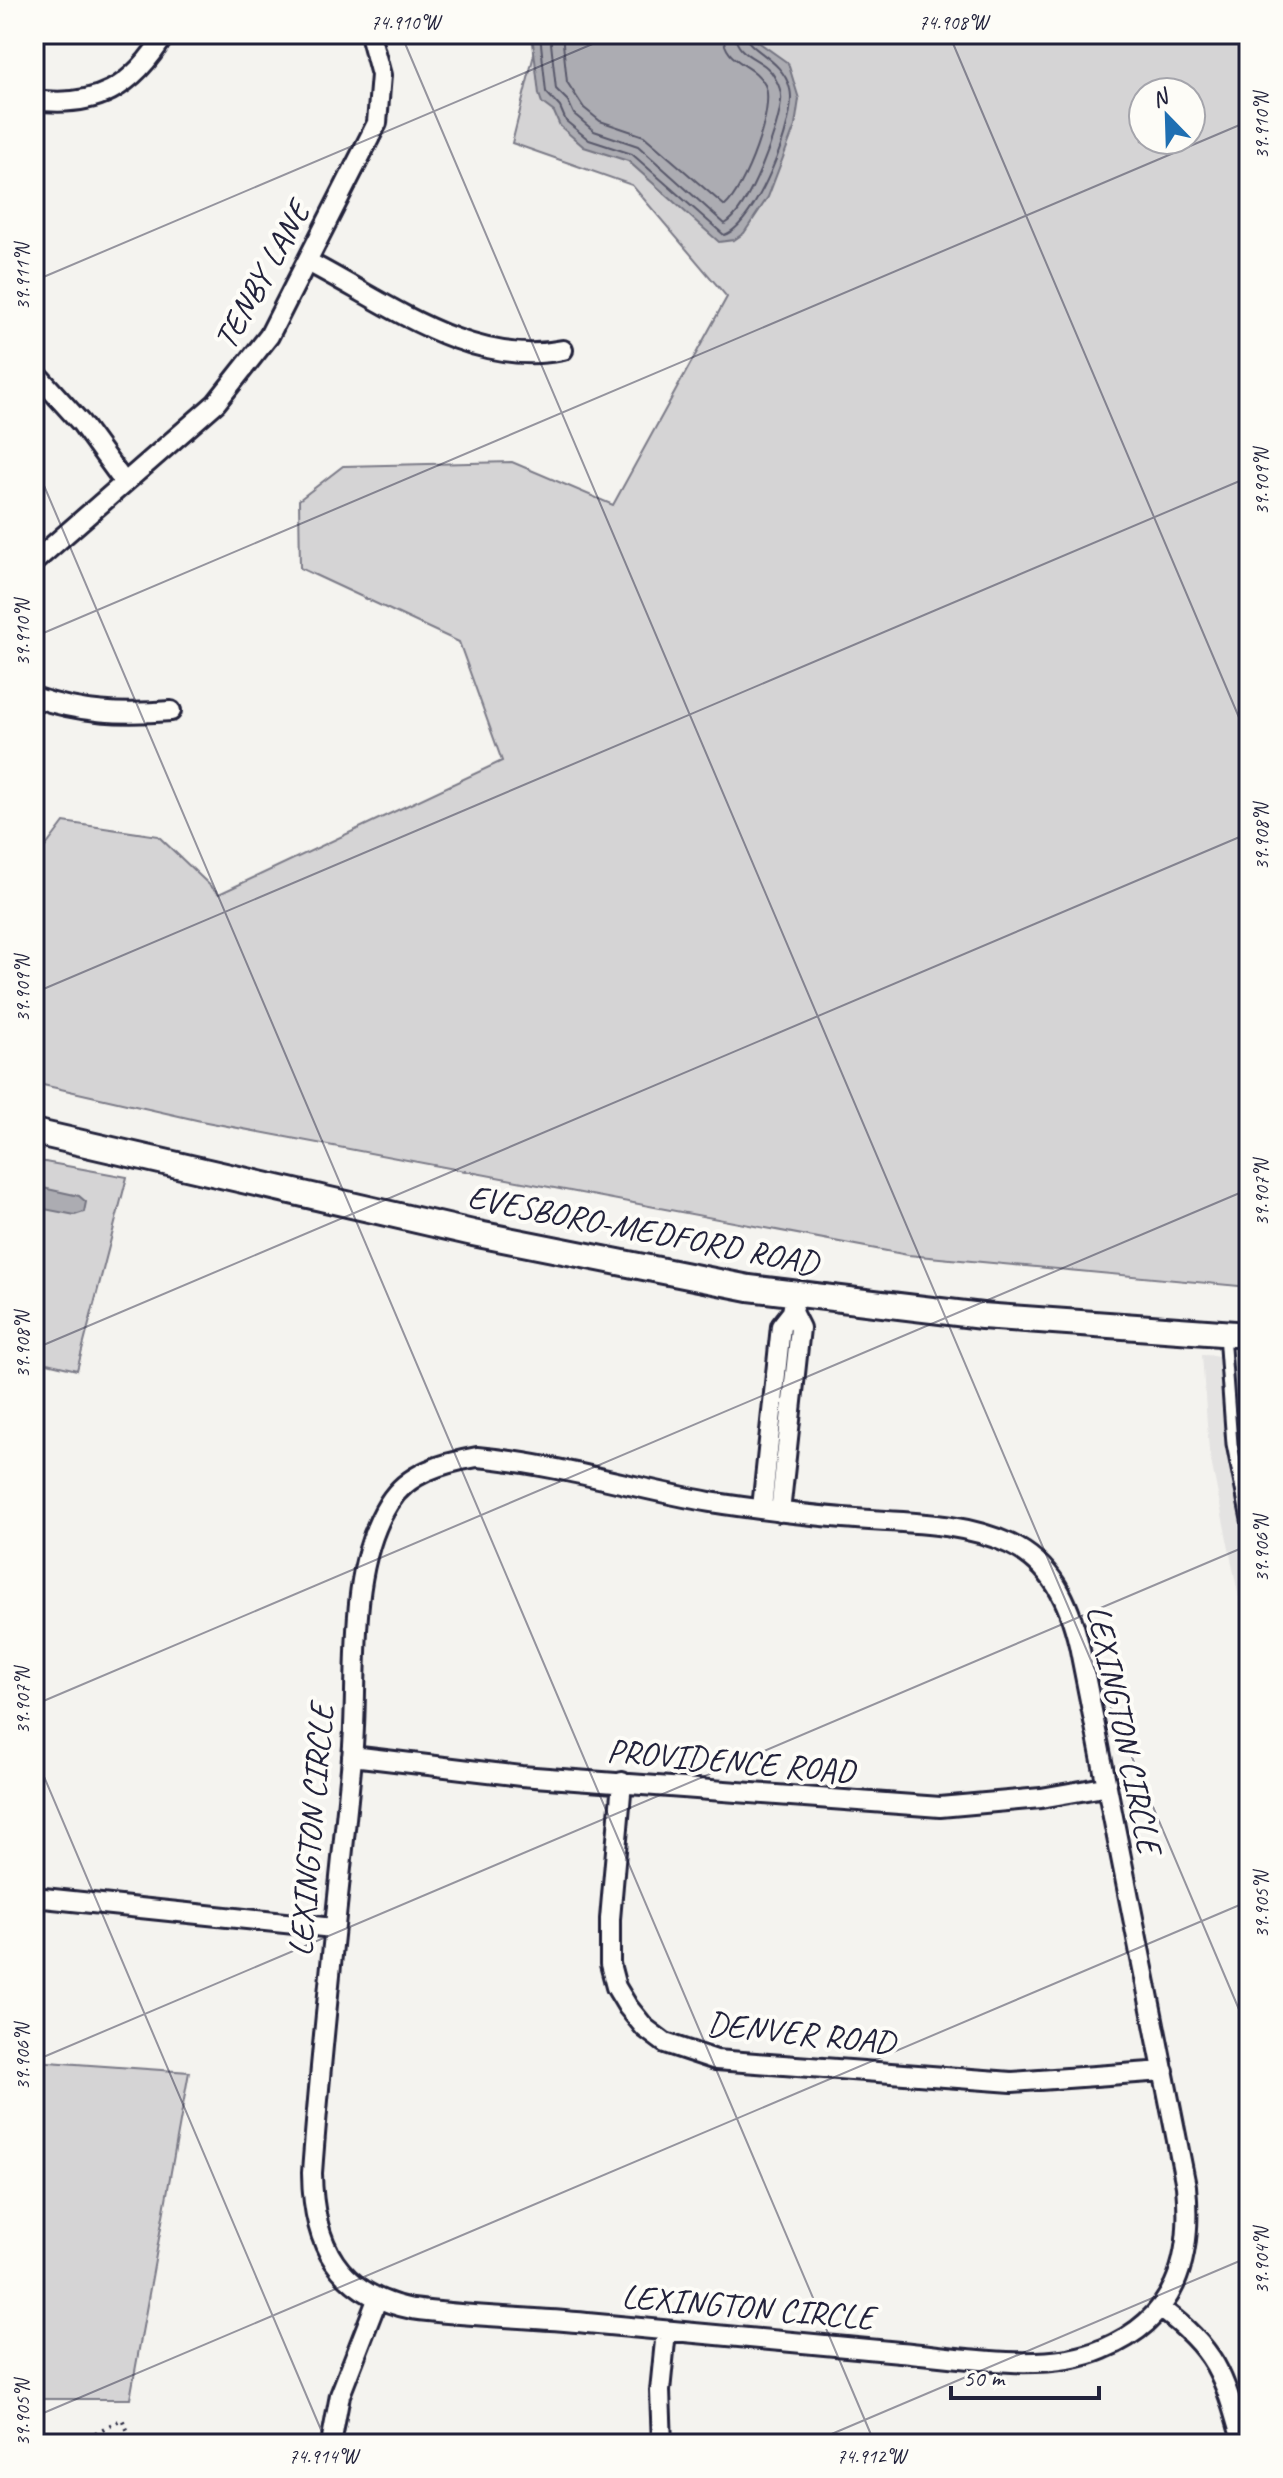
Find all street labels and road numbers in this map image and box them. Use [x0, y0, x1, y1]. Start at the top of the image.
street label: TENBY LANE [203, 190, 322, 356]
street label: EVESBORO-MEDFORD ROAD [464, 1174, 825, 1285]
street label: LEXINGTON CIRCLE [1077, 1601, 1173, 1861]
street label: LEXINGTON CIRCLE [278, 1698, 343, 1958]
street label: PROVIDENCE ROAD [605, 1728, 859, 1793]
street label: DENVER ROAD [705, 2001, 900, 2064]
street label: LEXINGTON CIRCLE [620, 2274, 880, 2339]

